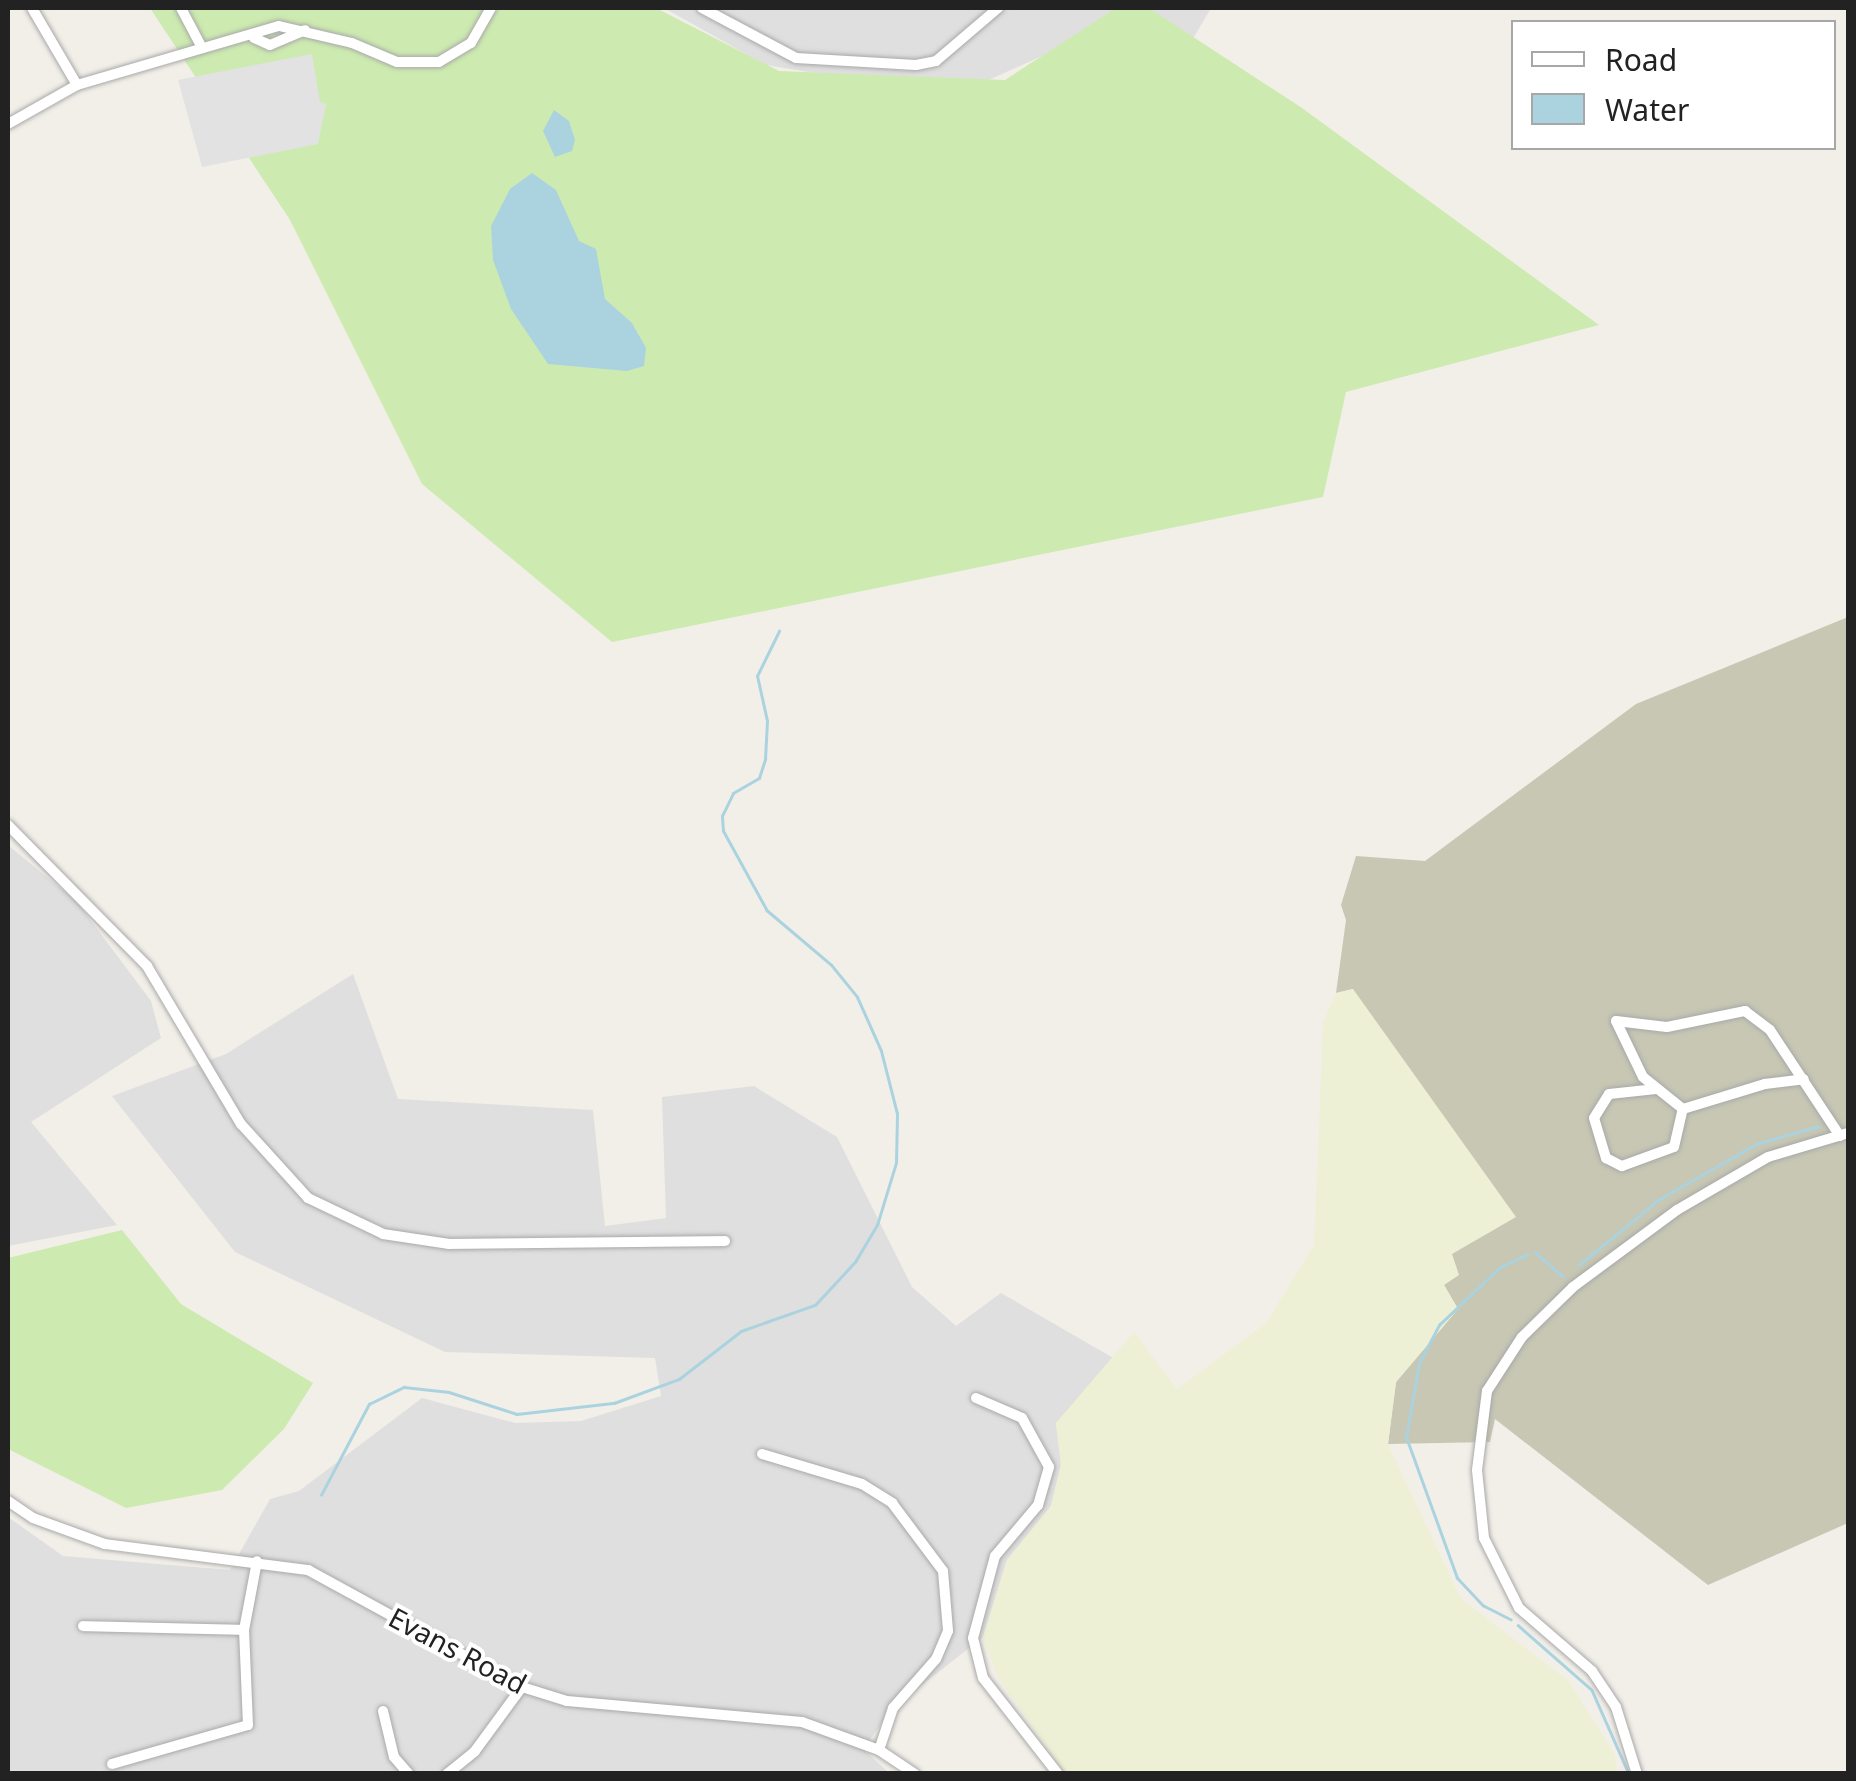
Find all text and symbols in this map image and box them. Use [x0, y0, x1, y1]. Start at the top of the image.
legend [1511, 20, 1836, 150]
text: Road [1605, 39, 1677, 80]
text: Water [1605, 89, 1689, 130]
street label: Evans Road [384, 1600, 532, 1700]

